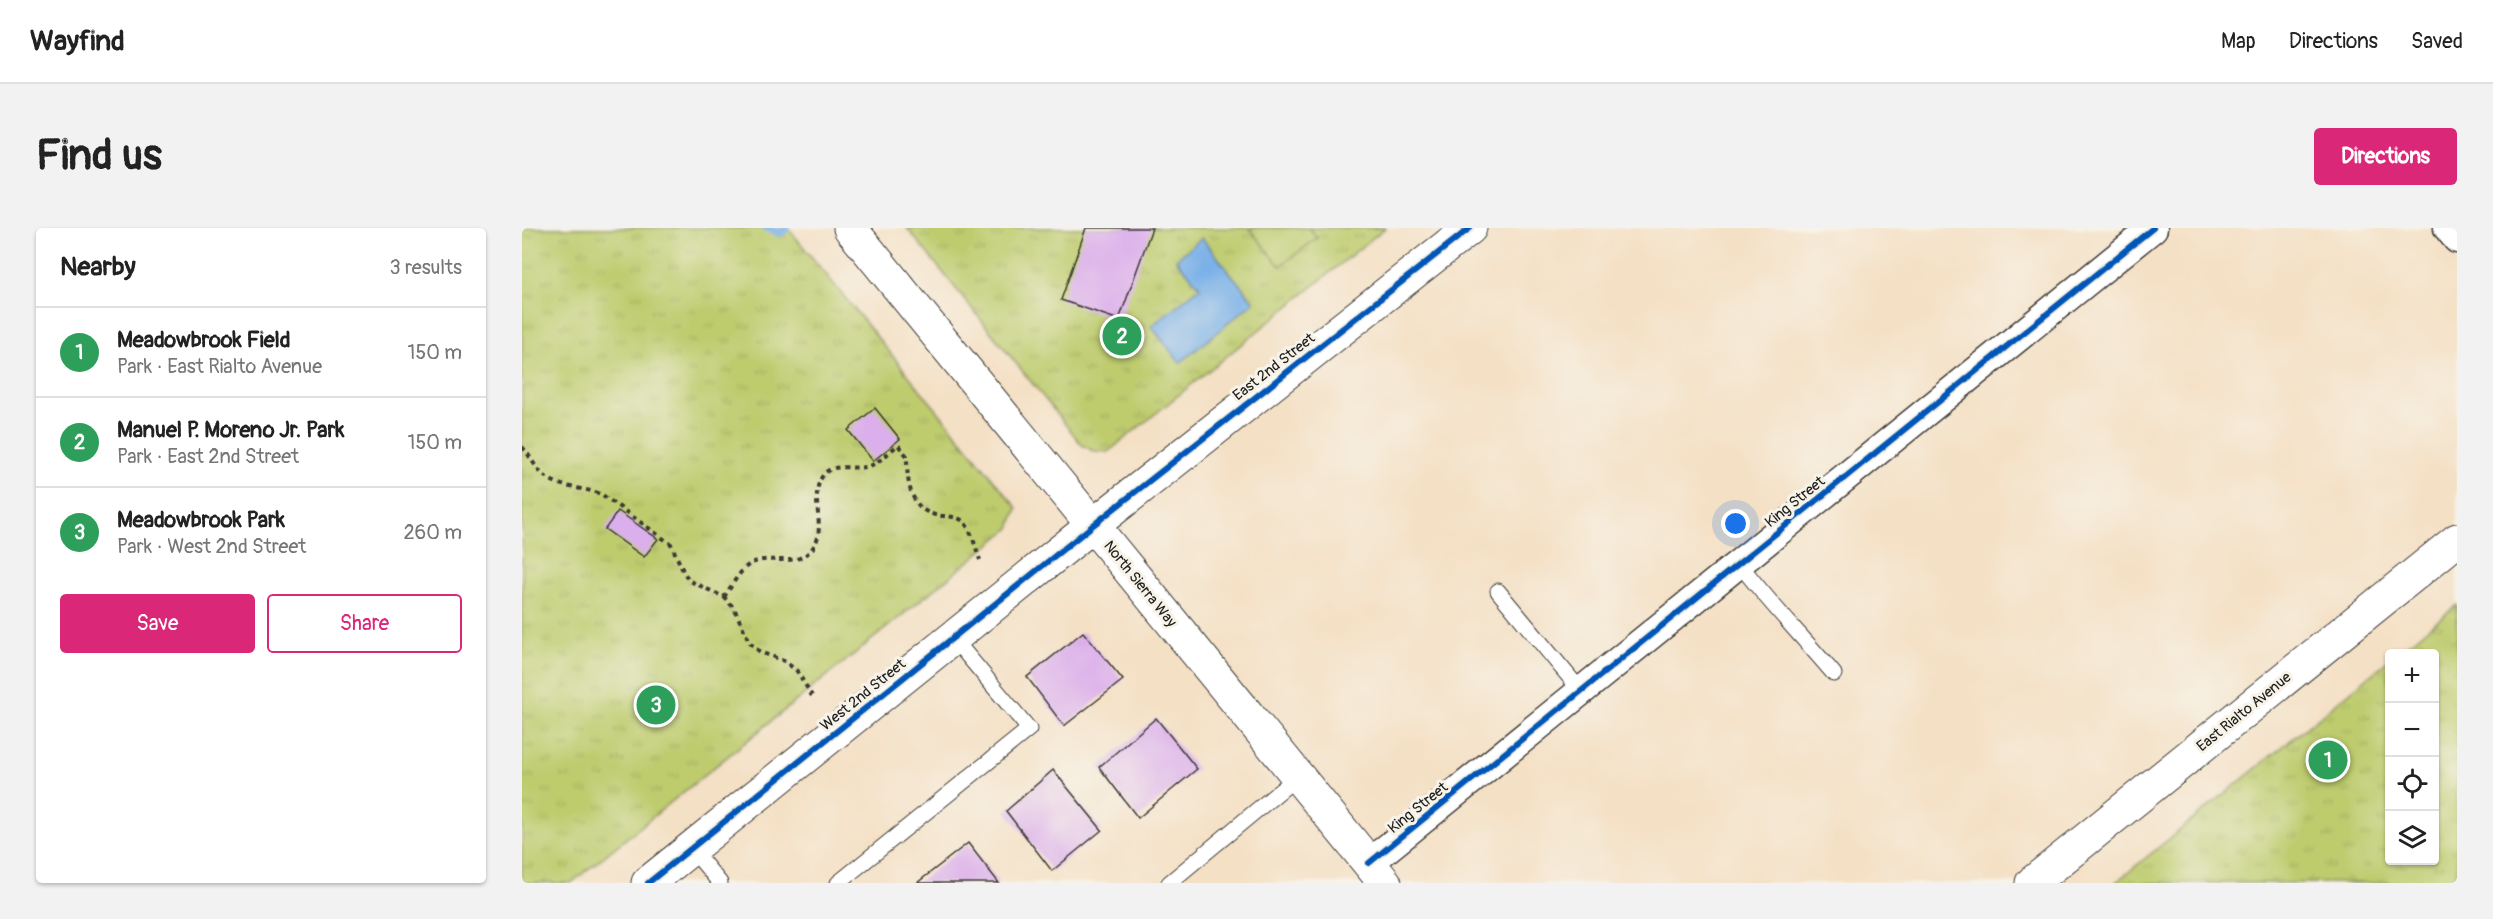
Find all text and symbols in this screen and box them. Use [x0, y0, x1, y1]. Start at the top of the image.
text: Wayfind [30, 24, 125, 59]
text: Map [2221, 28, 2256, 55]
text: Directions [2289, 28, 2378, 55]
text: Saved [2411, 28, 2463, 55]
button: Directions [2314, 128, 2457, 185]
text: Find us [36, 130, 162, 182]
text: Nearby [60, 251, 136, 283]
text: 3 results [390, 255, 462, 280]
pin: 2 [1102, 314, 1142, 358]
text: Meadowbrook Field [117, 326, 291, 354]
street label: East 2nd Street [1229, 328, 1320, 405]
text: 1 [76, 340, 83, 365]
text: 150 m [408, 340, 462, 365]
text: Park · East Rialto Avenue [117, 354, 322, 379]
text: Manuel P. Moreno Jr. Park [117, 416, 344, 444]
text: 2 [74, 430, 85, 455]
text: 150 m [408, 430, 462, 455]
text: Park · East 2nd Street [117, 444, 299, 469]
street label: King Street [1761, 472, 1830, 532]
text: Meadowbrook Park [117, 506, 285, 534]
your location [1721, 509, 1750, 538]
text: 3 [74, 520, 85, 545]
text: 260 m [403, 520, 462, 545]
text: Park · West 2nd Street [117, 534, 306, 559]
street label: North Sierra Way [1099, 537, 1181, 632]
button: Save [60, 594, 255, 653]
button: Share [267, 594, 462, 653]
map controls [2385, 649, 2439, 865]
button: + [2385, 649, 2439, 703]
street label: West 2nd Street [816, 654, 910, 735]
street label: East Rialto Avenue [2193, 668, 2296, 756]
pin: 3 [636, 682, 676, 728]
button: − [2385, 703, 2439, 757]
pin: 1 [2308, 738, 2348, 782]
button: locate [2385, 757, 2439, 811]
street label: King Street [1384, 778, 1453, 838]
button: layers [2385, 811, 2439, 865]

